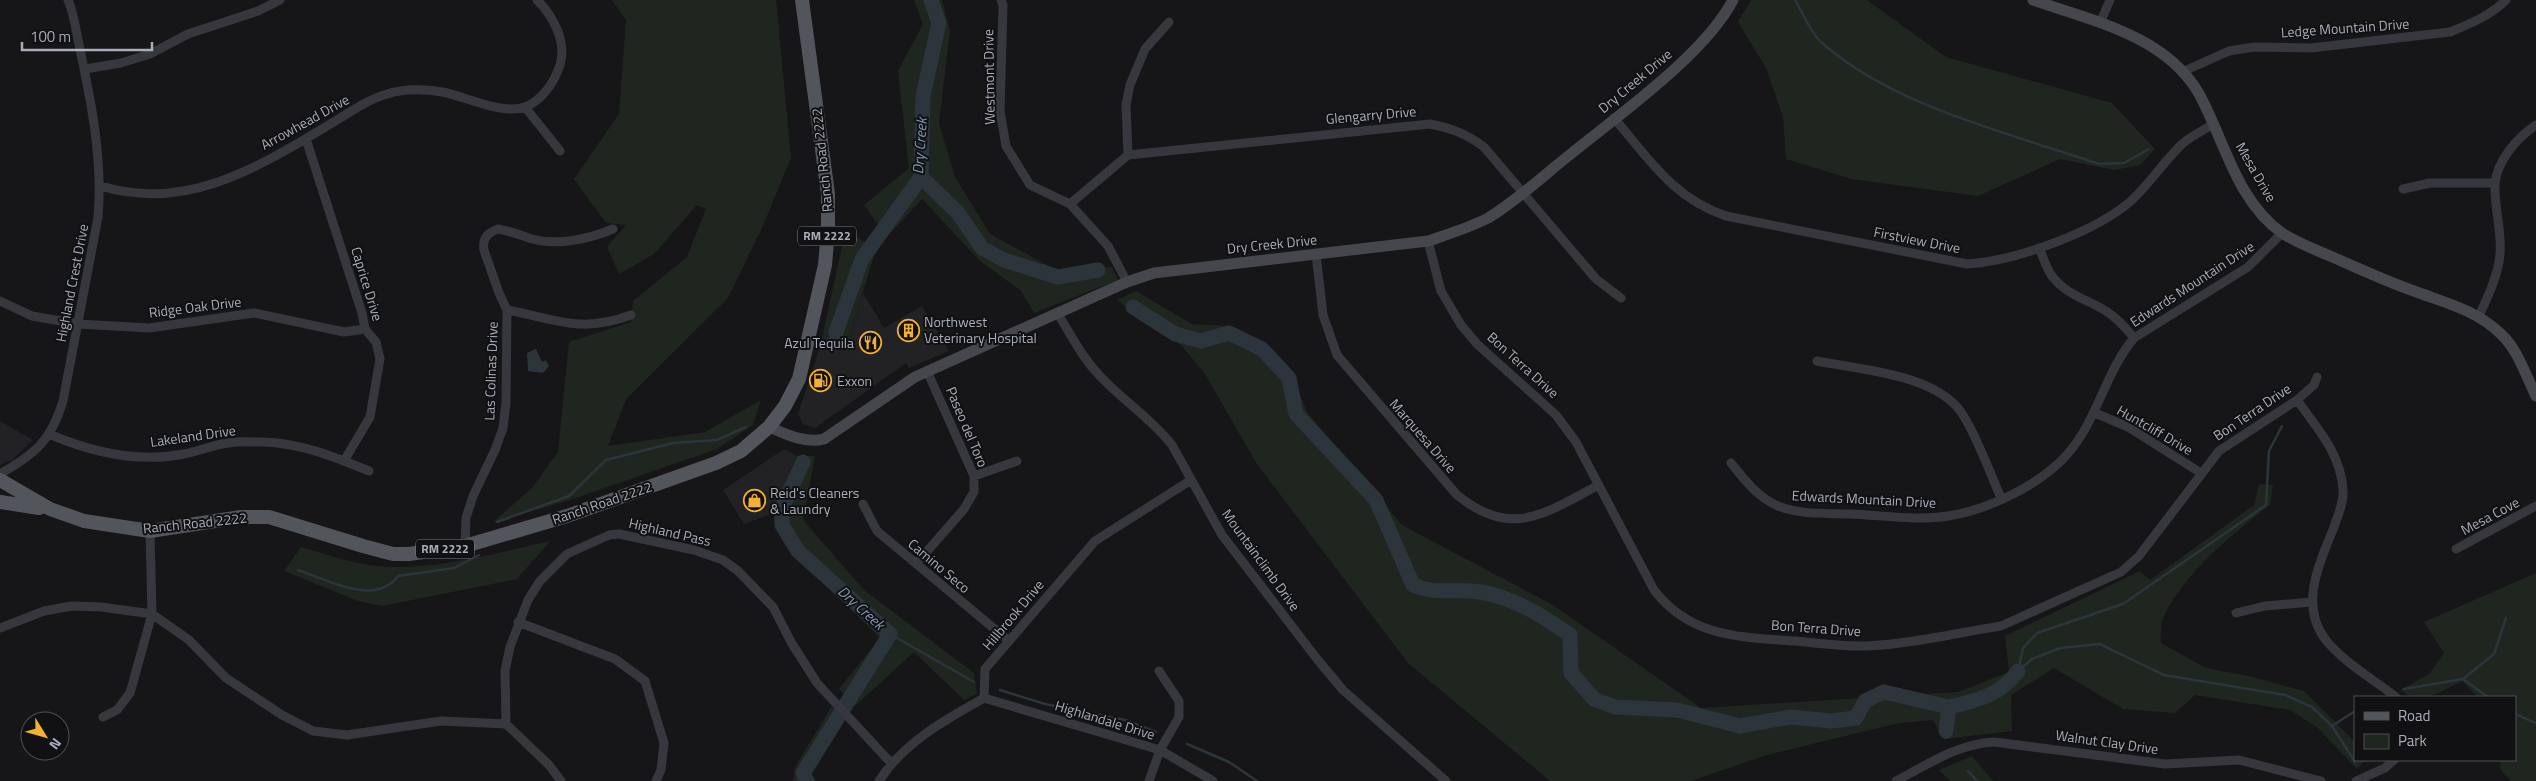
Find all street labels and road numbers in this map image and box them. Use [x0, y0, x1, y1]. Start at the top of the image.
street label: Ledge Mountain Drive [2280, 13, 2410, 42]
street label: Westmont Drive [977, 29, 1000, 125]
street label: Dry Creek Drive [1593, 43, 1676, 118]
street label: Arrowhead Drive [257, 88, 353, 155]
street label: Glengarry Drive [1325, 100, 1417, 129]
street label: Ranch Road 2222 [806, 107, 837, 213]
street label: Mesa Drive [2231, 138, 2282, 206]
street label: Firstview Drive [1872, 221, 1962, 258]
street label: Highland Crest Drive [50, 222, 93, 344]
road number: RM 2222 [798, 227, 856, 246]
street label: Dry Creek Drive [1226, 228, 1318, 259]
street label: Edwards Mountain Drive [2125, 235, 2258, 332]
street label: Caprice Drive [346, 244, 389, 324]
street label: Ridge Oak Drive [147, 290, 242, 323]
street label: Las Colinas Drive [478, 321, 503, 421]
street label: Bon Terra Drive [1483, 327, 1564, 403]
street label: Bon Terra Drive [2208, 378, 2295, 446]
street label: Paseo del Toro [941, 383, 994, 470]
street label: Marquesa Drive [1385, 394, 1462, 477]
street label: Huntcliff Drive [2113, 399, 2197, 460]
street label: Lakeland Drive [149, 419, 237, 452]
street label: Ranch Road 2222 [549, 476, 655, 529]
street label: Edwards Mountain Drive [1791, 484, 1937, 513]
street label: Mesa Cove [2457, 491, 2523, 540]
street label: Mountainclimb Drive [1217, 504, 1306, 615]
street label: Ranch Road 2222 [142, 507, 248, 538]
street label: Highland Pass [627, 512, 713, 551]
street label: Camino Seco [904, 533, 975, 598]
road number: RM 2222 [416, 540, 474, 558]
street label: Hillbrook Drive [977, 575, 1048, 654]
street label: Bon Terra Drive [1770, 614, 1862, 641]
street label: Highlandale Drive [1053, 694, 1158, 745]
street label: Walnut Clay Drive [2054, 724, 2160, 759]

